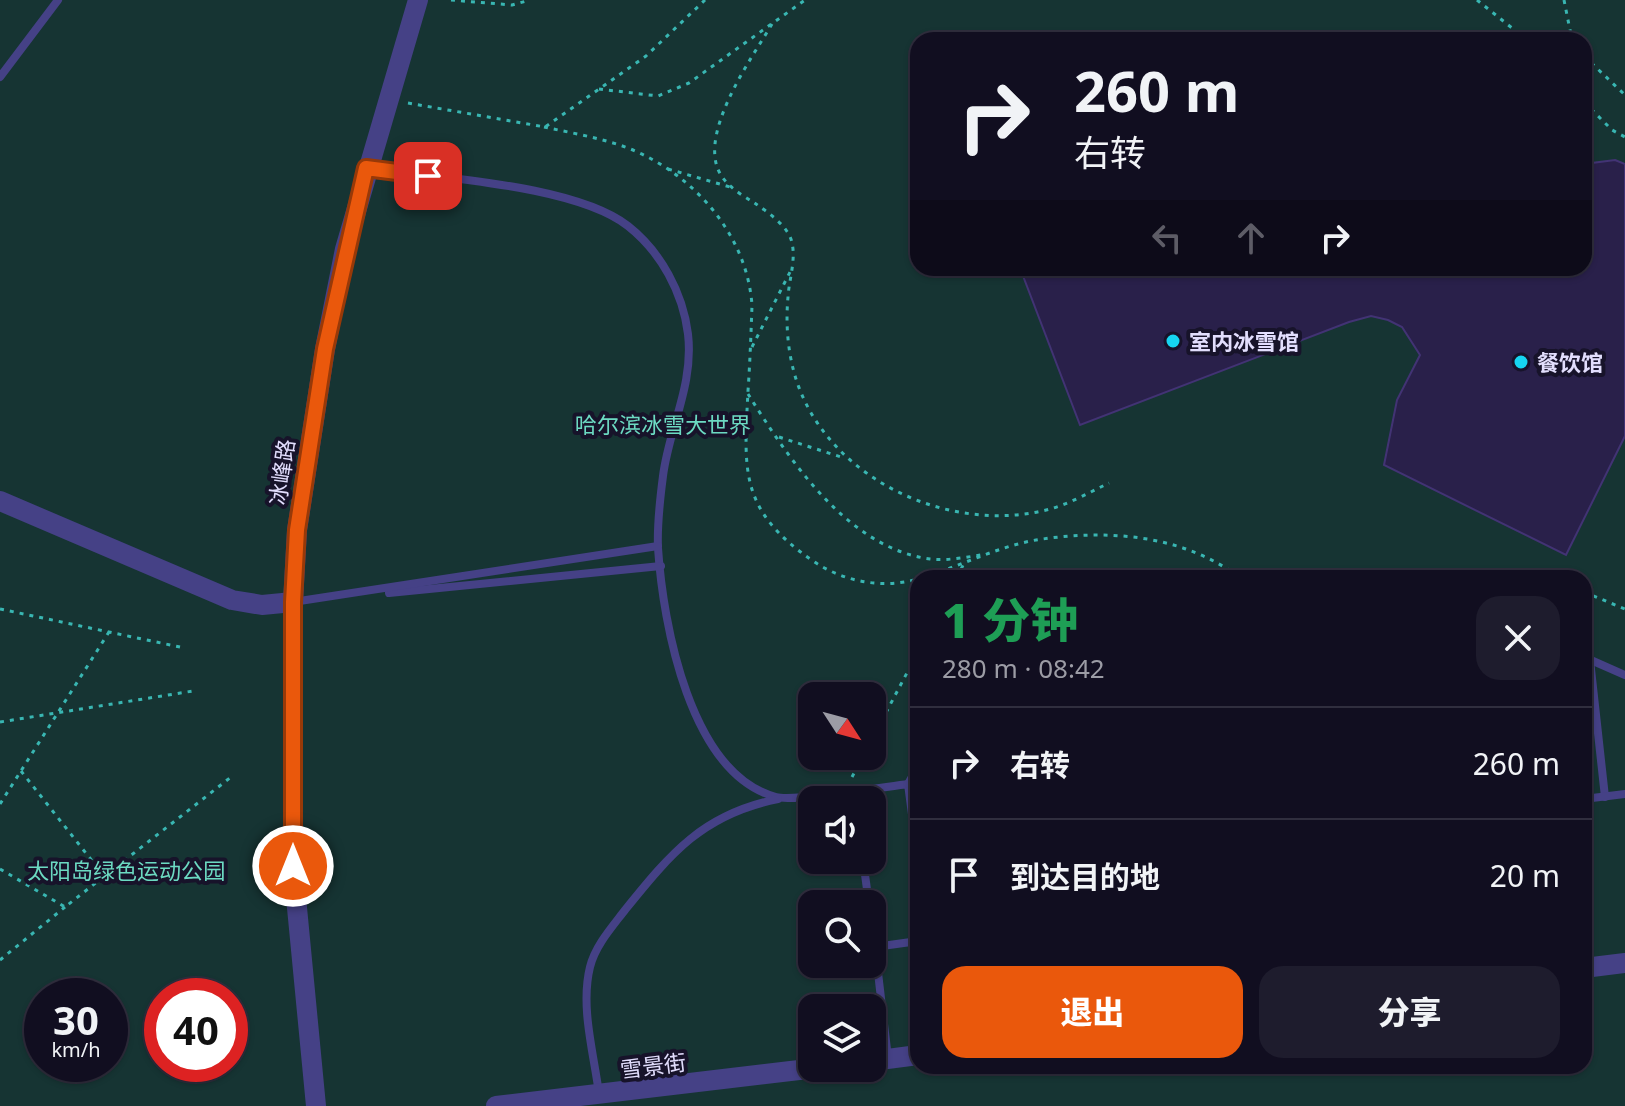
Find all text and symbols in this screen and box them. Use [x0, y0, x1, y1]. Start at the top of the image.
text: 260 m [1074, 52, 1239, 128]
icon: right [942, 64, 1046, 168]
text: 右转 [1074, 128, 1146, 177]
pin [394, 142, 462, 210]
icon: arrive [406, 154, 450, 198]
icon: left [1145, 216, 1189, 260]
icon: ahead [1229, 216, 1273, 260]
icon: right [1313, 216, 1357, 260]
place label: 室内冰雪馆 [1189, 326, 1299, 356]
marker: 室内冰雪馆 [1164, 332, 1182, 350]
place label: 餐饮馆 [1537, 347, 1603, 377]
marker: 餐饮馆 [1512, 353, 1530, 371]
park label: 哈尔滨冰雪大世界 [575, 409, 751, 439]
street label: 冰峰路 [262, 437, 300, 507]
text: 1 分钟 [942, 587, 1078, 652]
button: close [1476, 596, 1560, 680]
text: 280 m · 08:42 [942, 650, 1105, 686]
north arrow [798, 682, 886, 770]
map controls [798, 682, 886, 1082]
icon: right [942, 741, 986, 785]
text: 260 m [1473, 743, 1560, 784]
text: 右转 [1010, 744, 1070, 785]
button: sound [798, 786, 886, 874]
position arrow [251, 824, 335, 908]
icon: arrive [942, 853, 986, 897]
park label: 太阳岛绿色运动公园 [27, 855, 225, 885]
text: 20 m [1490, 855, 1560, 896]
text: 到达目的地 [1010, 856, 1160, 897]
button: search [798, 890, 886, 978]
button: 退出 [942, 966, 1243, 1058]
button: 分享 [1259, 966, 1560, 1058]
speed limit sign: 40 [144, 978, 248, 1082]
text: 30 [53, 992, 99, 1047]
button: layers [798, 994, 886, 1082]
text: km/h [51, 1036, 101, 1063]
street label: 雪景街 [618, 1046, 688, 1084]

